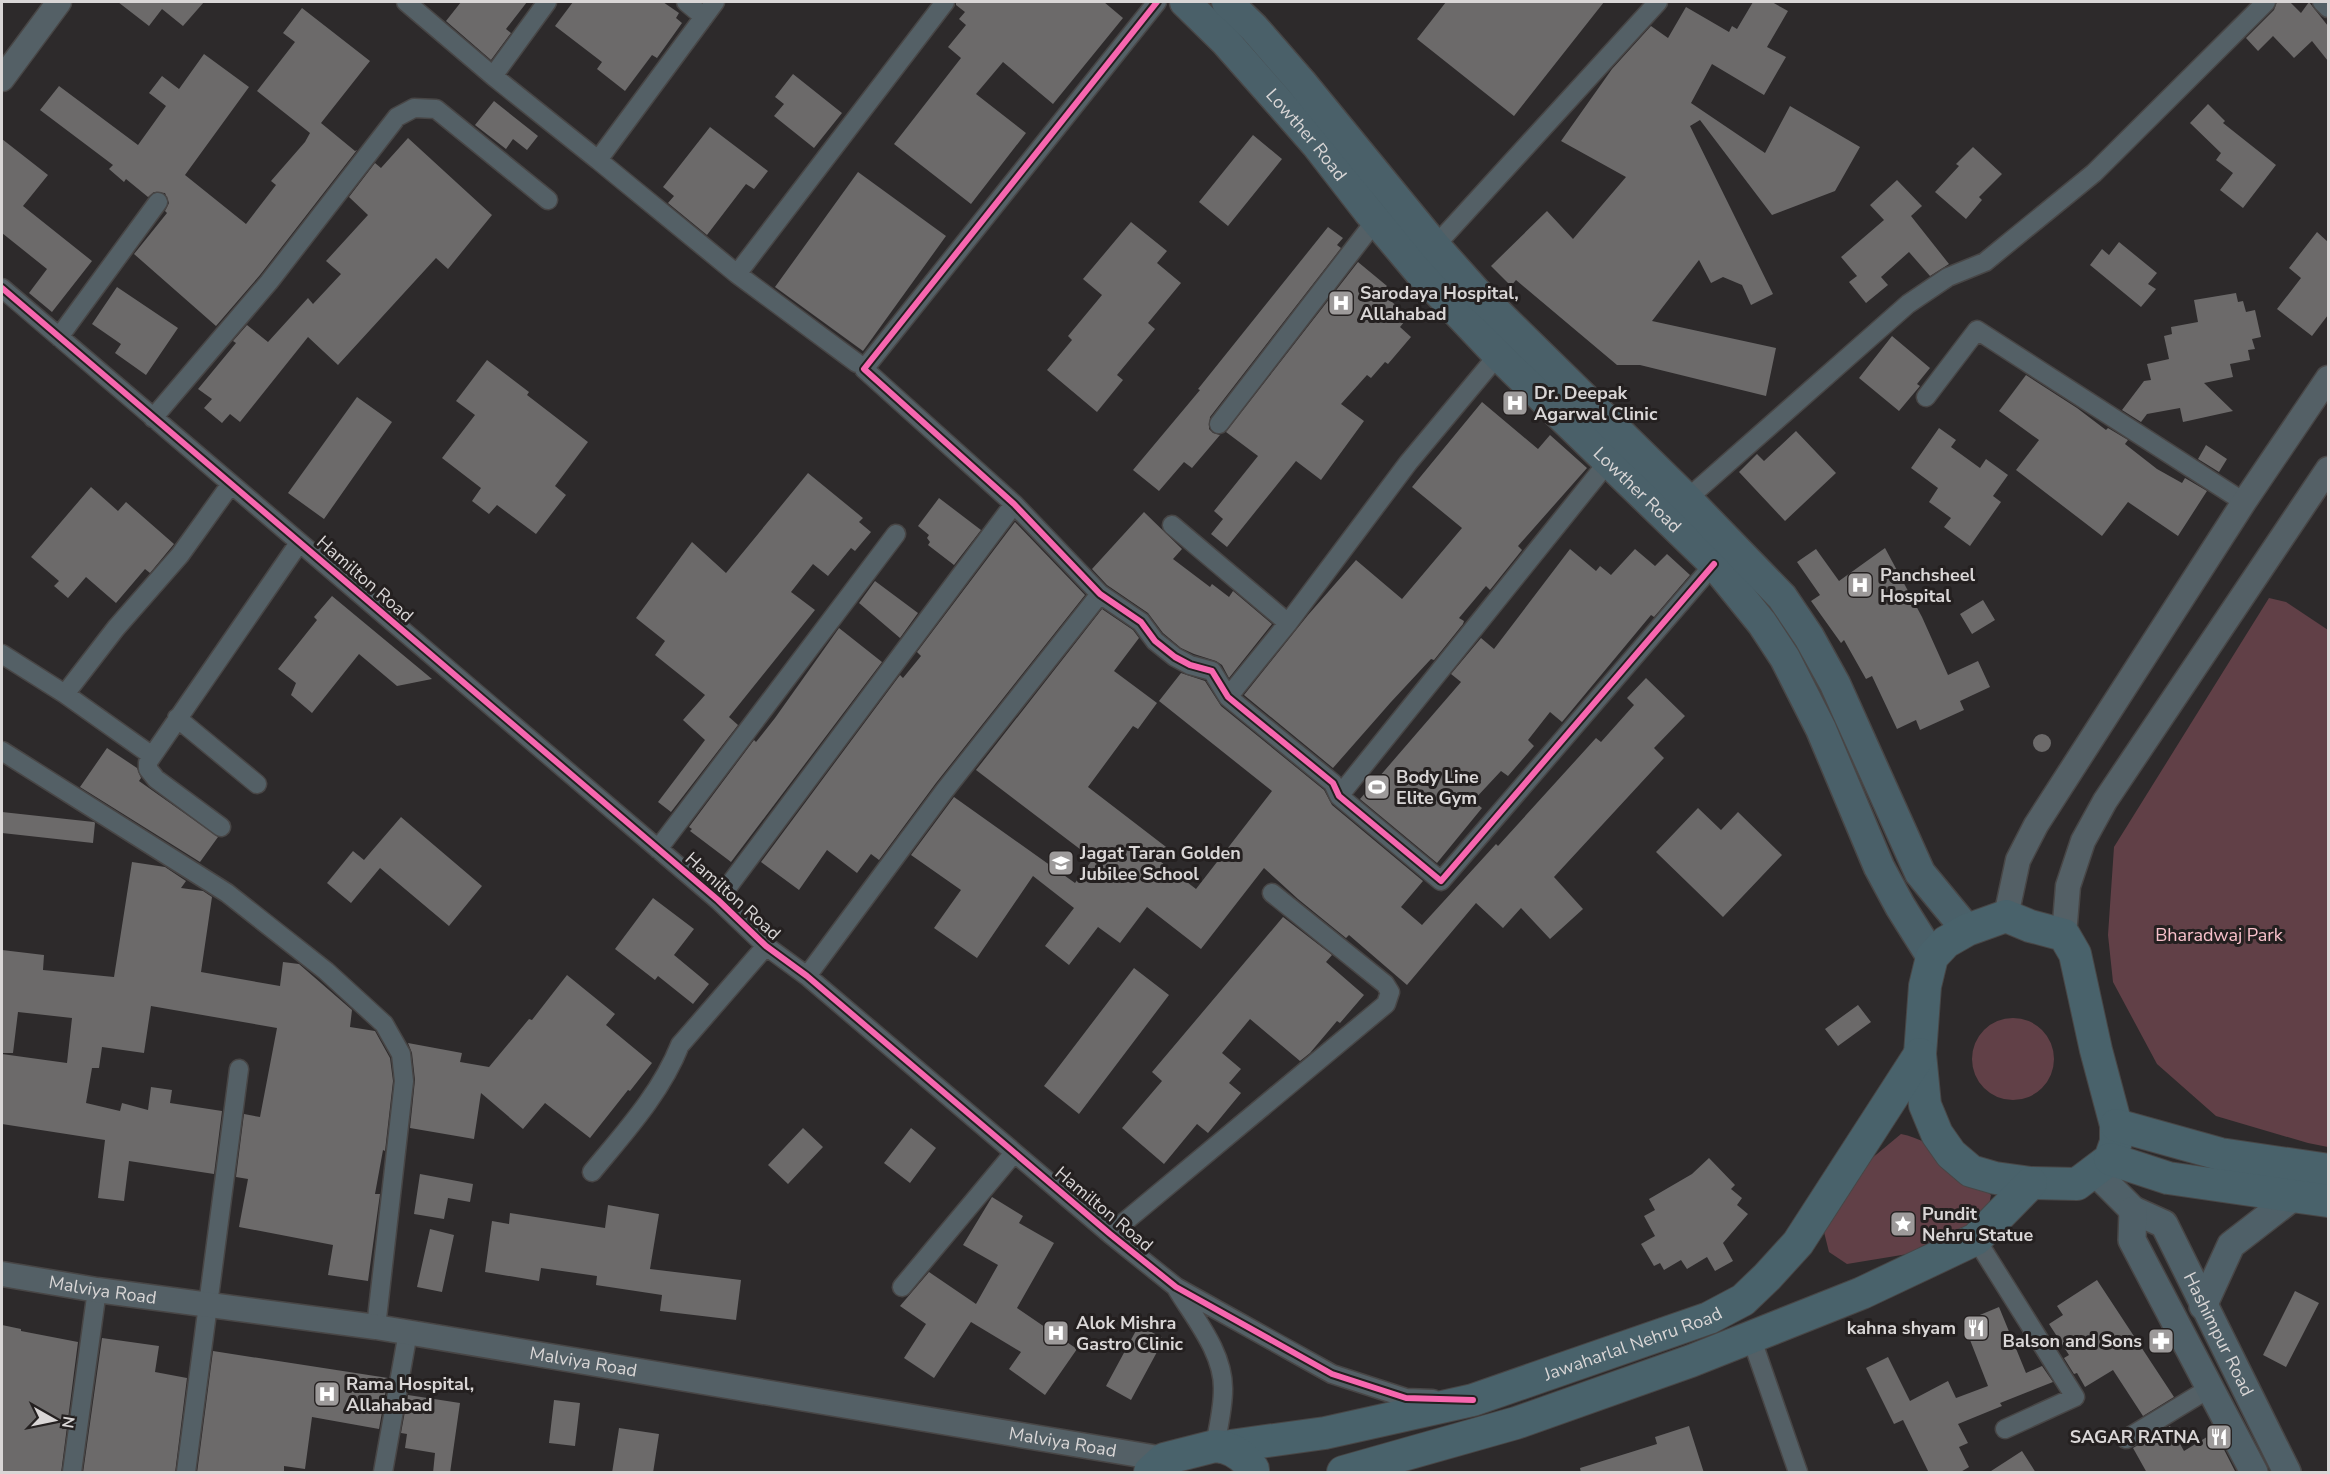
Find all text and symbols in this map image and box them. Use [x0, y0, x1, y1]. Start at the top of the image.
street label: Lowther Road [1260, 83, 1352, 186]
place label: Sarodaya Hospital, Allahabad [1360, 281, 1519, 326]
hospital icon: Sarodaya Hospital, Allahabad [1326, 288, 1356, 318]
place label: Dr. Deepak Agarwal Clinic [1534, 381, 1658, 426]
hospital icon: Dr. Deepak Agarwal Clinic [1500, 388, 1530, 418]
street label: Lowther Road [1588, 441, 1687, 538]
street label: Hamilton Road [311, 530, 419, 628]
place label: Panchsheel Hospital [1880, 563, 1976, 608]
hospital icon: Panchsheel Hospital [1845, 570, 1875, 600]
place label: Body Line Elite Gym [1396, 765, 1479, 810]
sports icon: Body Line Elite Gym [1362, 772, 1392, 802]
place label: Jagat Taran Golden Jubilee School [1079, 841, 1241, 886]
street label: Hamilton Road [680, 847, 786, 945]
school or university icon: Jagat Taran Golden Jubilee School [1046, 848, 1076, 878]
park label: Bharadwaj Park [2155, 923, 2284, 947]
street label: Hamilton Road [1050, 1161, 1158, 1257]
place label: Pundit Nehru Statue [1922, 1202, 2033, 1247]
place icon: Pundit Nehru Statue [1888, 1209, 1918, 1239]
street label: Hashimpur Road [2178, 1268, 2259, 1400]
street label: Malviya Road [47, 1270, 158, 1310]
street label: Jawaharlal Nehru Road [1540, 1301, 1726, 1387]
place label: Alok Mishra Gastro Clinic [1076, 1311, 1184, 1356]
restaurant icon: kahna shyam [1961, 1313, 1991, 1343]
place label: kahna shyam [1847, 1316, 1956, 1340]
hospital icon: Alok Mishra Gastro Clinic [1041, 1318, 1071, 1348]
pharmacy icon: Balson and Sons [2146, 1326, 2176, 1356]
place label: Balson and Sons [2003, 1329, 2142, 1353]
street label: Malviya Road [528, 1341, 639, 1383]
place label: Rama Hospital, Allahabad [346, 1372, 474, 1417]
hospital icon: Rama Hospital, Allahabad [312, 1379, 342, 1409]
north arrow [24, 1390, 84, 1450]
text: N [56, 1415, 80, 1430]
street label: Malviya Road [1007, 1421, 1118, 1463]
restaurant icon: SAGAR RATNA [2204, 1422, 2234, 1452]
place label: SAGAR RATNA [2070, 1425, 2201, 1449]

